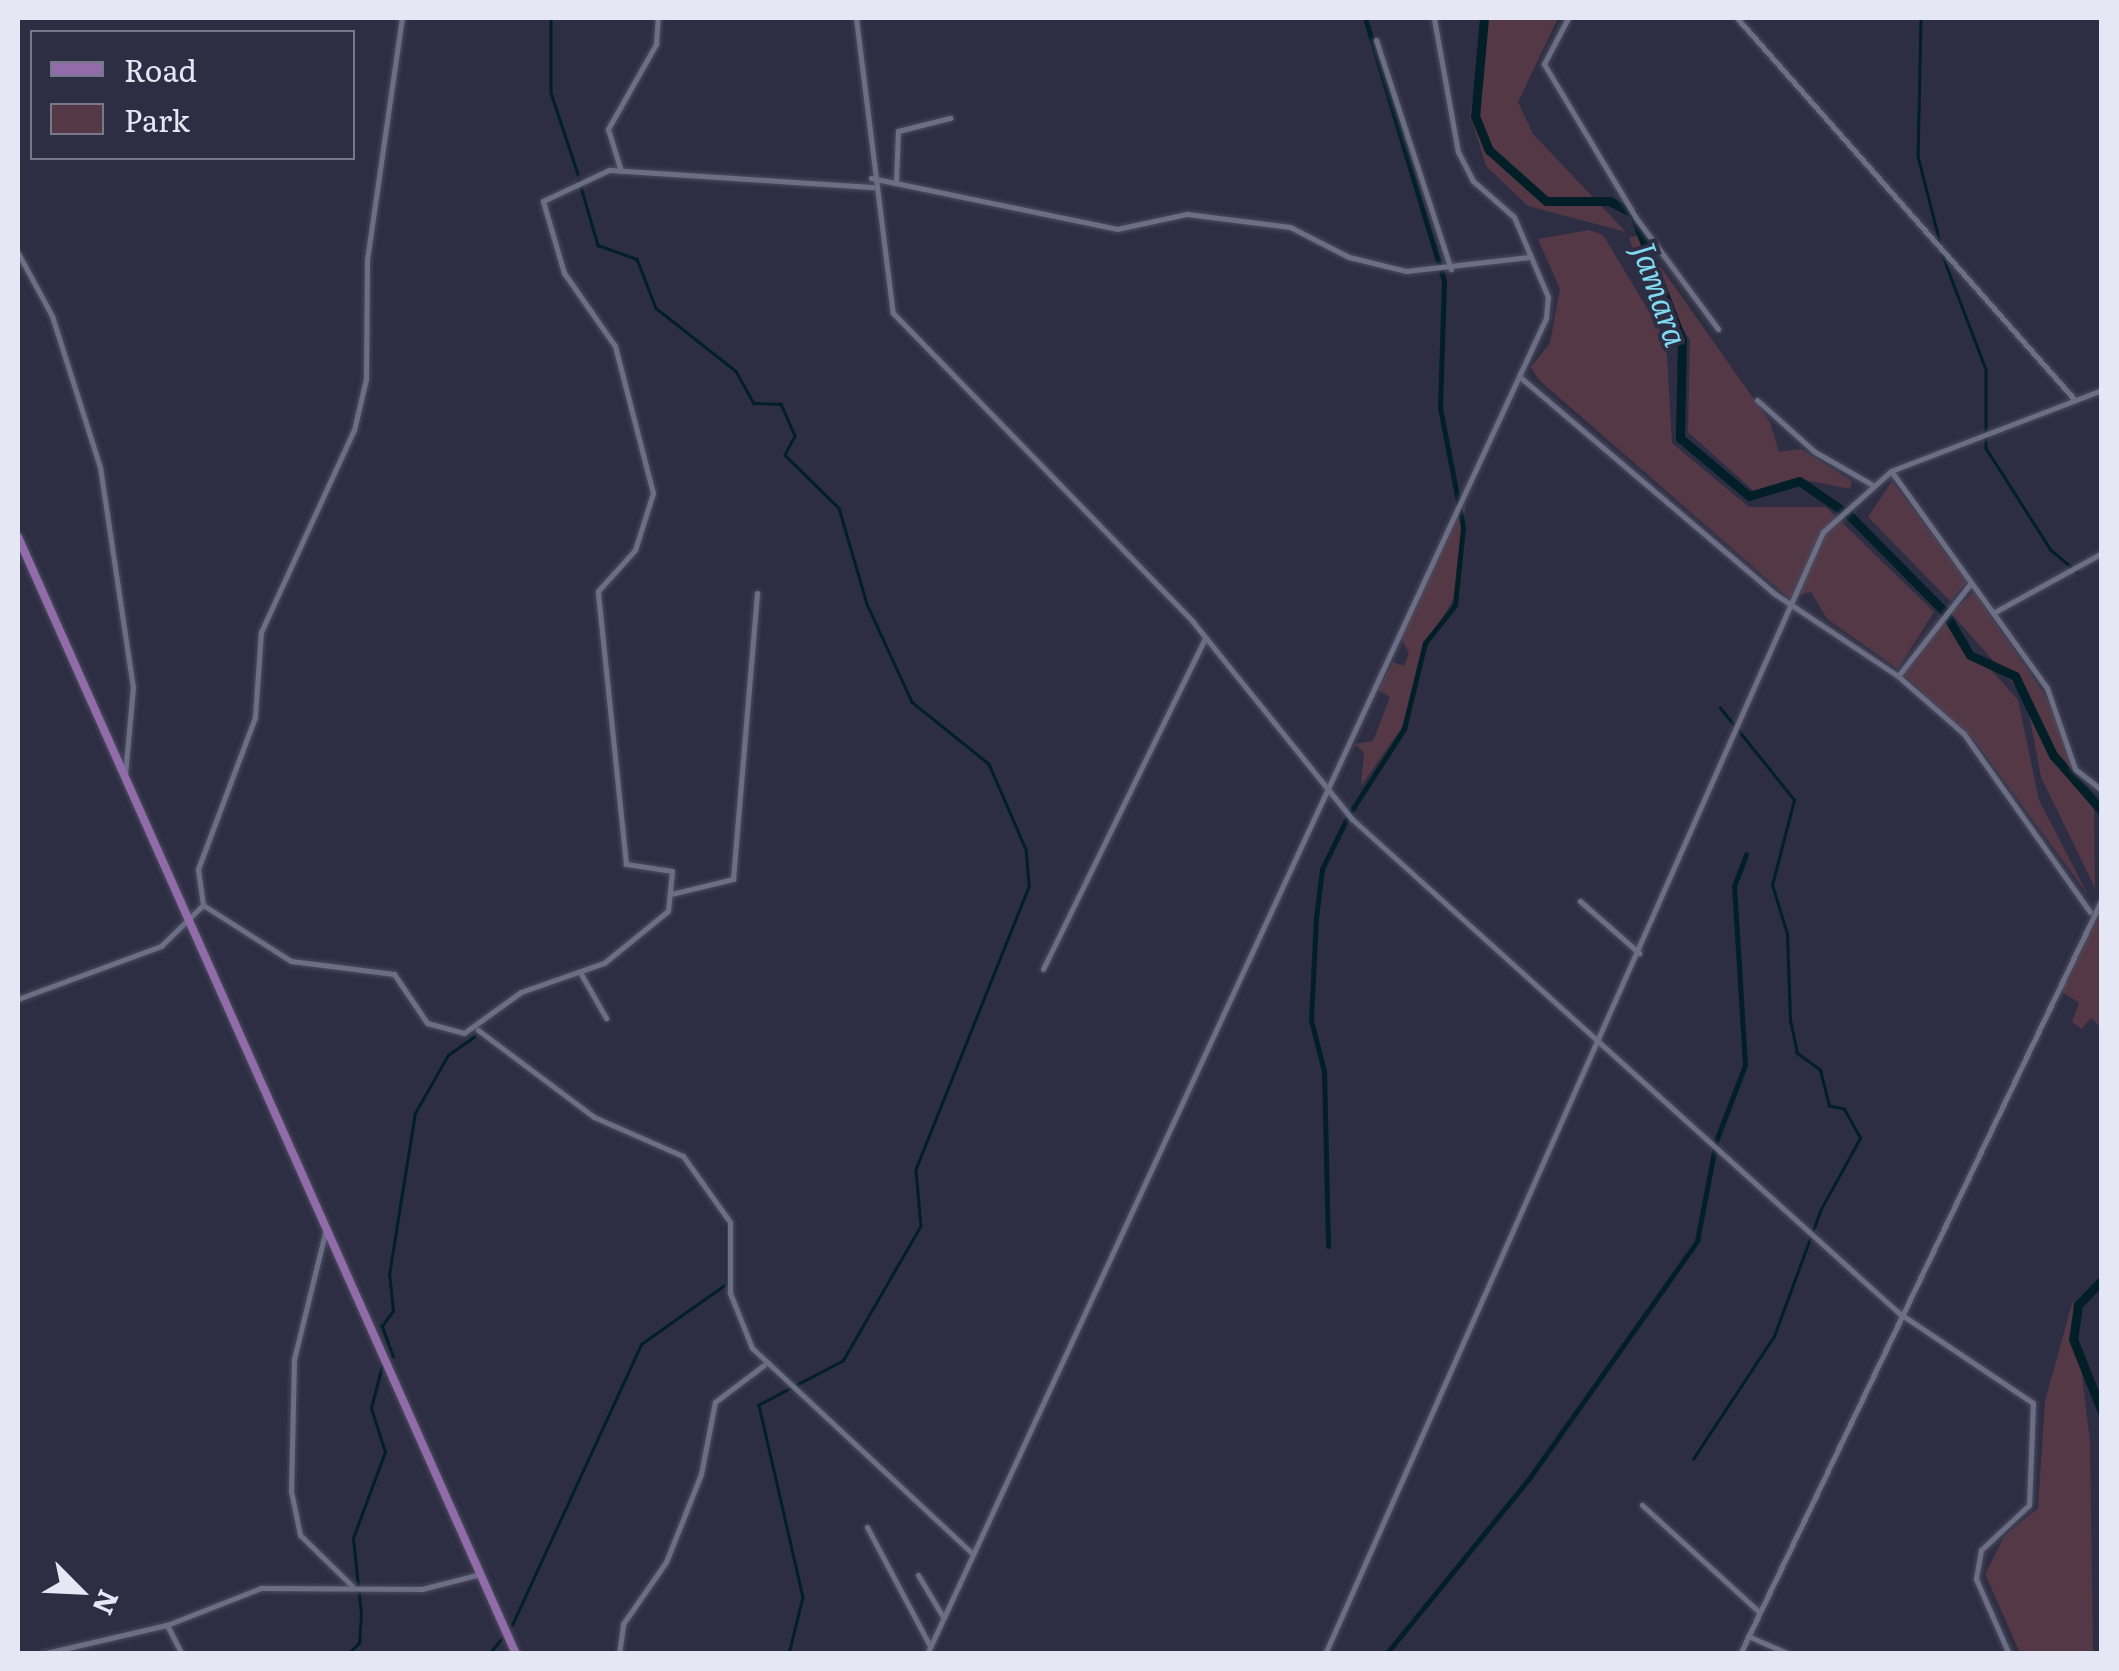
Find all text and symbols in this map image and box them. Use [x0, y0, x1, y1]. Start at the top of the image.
legend [30, 30, 355, 160]
text: Road [124, 47, 197, 91]
text: Park [124, 97, 190, 141]
water label: Jamara [1626, 237, 1698, 351]
north arrow [30, 1541, 130, 1641]
text: N [83, 1584, 131, 1622]

